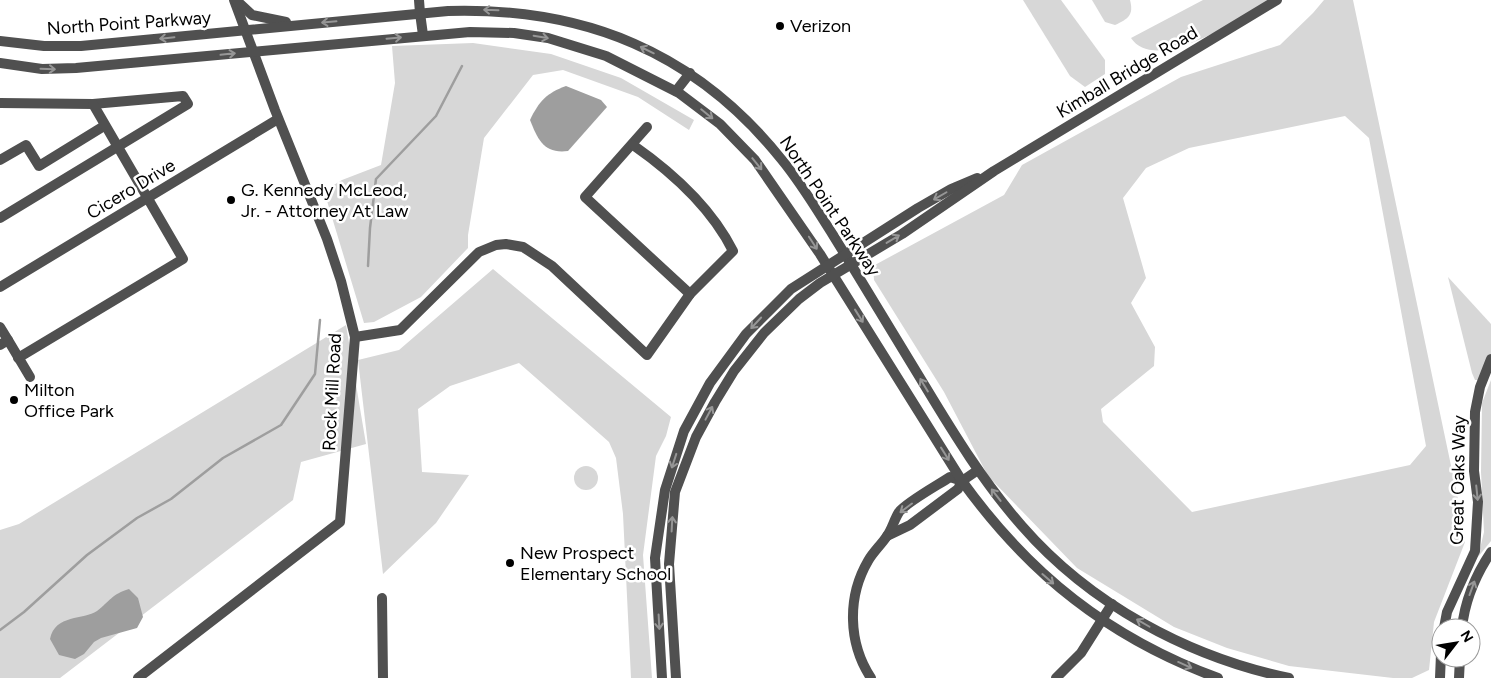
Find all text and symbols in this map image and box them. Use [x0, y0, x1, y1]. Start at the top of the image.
street label: North Point Parkway [46, 6, 212, 40]
one-way arrow [483, 6, 499, 15]
place label: Verizon [790, 15, 851, 37]
one-way arrow [321, 17, 337, 27]
marker: Verizon [774, 20, 786, 32]
street label: Kimball Bridge Road [1052, 21, 1202, 123]
one-way arrow [159, 33, 175, 43]
one-way arrow [386, 33, 402, 43]
one-way arrow [533, 33, 549, 43]
one-way arrow [640, 45, 655, 54]
one-way arrow [219, 49, 235, 59]
one-way arrow [40, 64, 56, 74]
one-way arrow [700, 109, 713, 120]
street label: North Point Parkway [775, 132, 885, 281]
street label: Cicero Drive [83, 154, 179, 224]
one-way arrow [752, 157, 763, 170]
place label: G. Kennedy McLeod, Jr. - Attorney At Law [241, 179, 408, 222]
one-way arrow [933, 191, 947, 201]
marker: G. Kennedy McLeod, Jr. - Attorney At Law [225, 194, 237, 206]
one-way arrow [886, 234, 900, 244]
one-way arrow [808, 236, 818, 250]
one-way arrow [854, 309, 864, 323]
one-way arrow [750, 316, 762, 329]
street label: Rock Mill Road [318, 333, 346, 451]
one-way arrow [919, 378, 929, 392]
place label: Milton Office Park [24, 379, 114, 422]
marker: Milton Office Park [8, 394, 20, 406]
one-way arrow [705, 406, 714, 421]
street label: Great Oaks Way [1446, 414, 1470, 545]
one-way arrow [940, 447, 950, 461]
one-way arrow [669, 453, 678, 469]
one-way arrow [1472, 484, 1482, 500]
one-way arrow [991, 488, 1001, 502]
one-way arrow [899, 503, 913, 513]
one-way arrow [667, 517, 676, 533]
place label: New Prospect Elementary School [520, 542, 671, 585]
marker: New Prospect Elementary School [504, 557, 516, 569]
one-way arrow [1041, 573, 1054, 584]
one-way arrow [1467, 581, 1477, 596]
one-way arrow [654, 614, 663, 630]
one-way arrow [1136, 617, 1150, 627]
north arrow [1431, 618, 1481, 668]
text: N [1457, 628, 1477, 646]
one-way arrow [1177, 661, 1192, 671]

